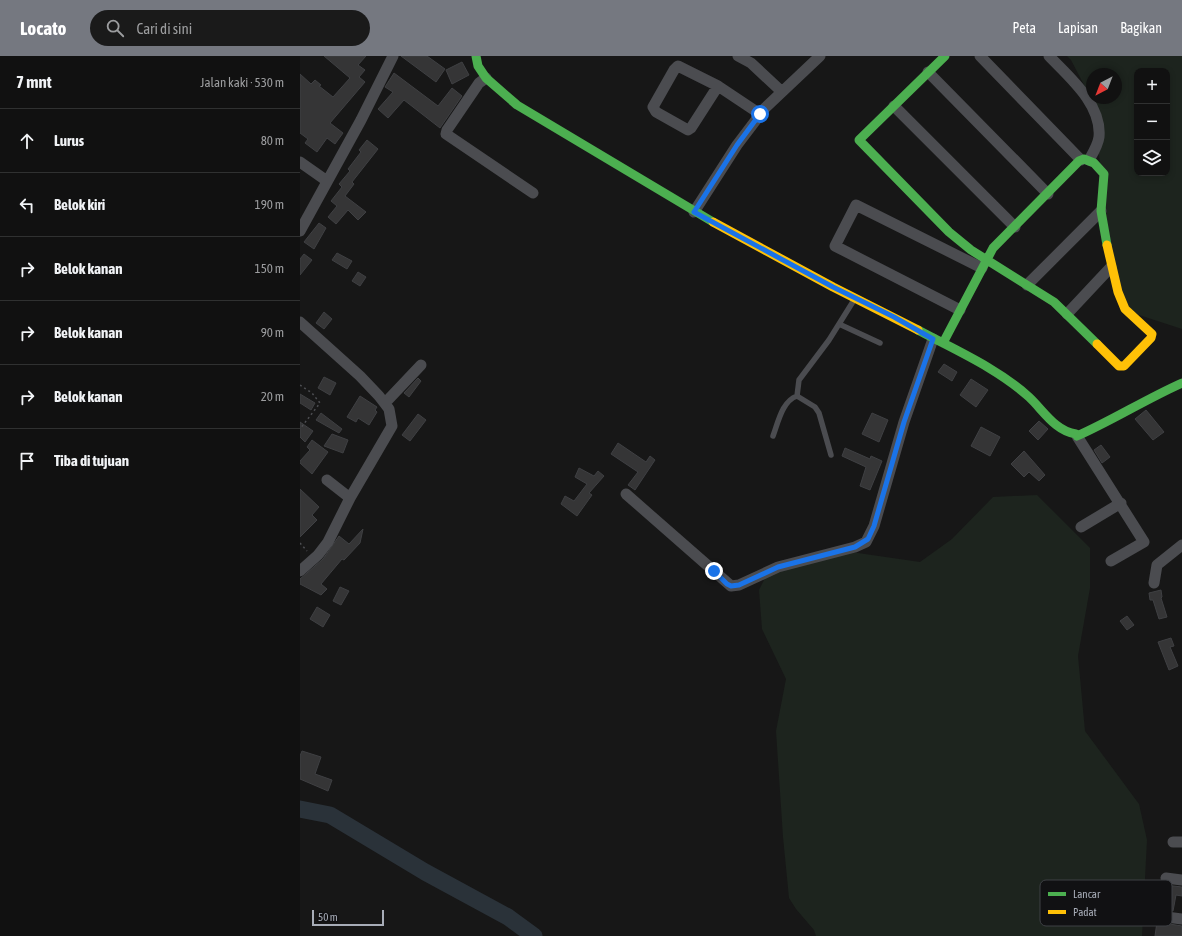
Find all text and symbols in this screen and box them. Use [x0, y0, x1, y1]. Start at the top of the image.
search box [90, 10, 370, 46]
text: Locato [20, 17, 66, 39]
icon: search [104, 17, 126, 39]
text: Cari di sini [136, 20, 192, 37]
text: Peta [1012, 20, 1036, 36]
text: Lapisan [1058, 20, 1098, 36]
text: Bagikan [1120, 20, 1162, 36]
north arrow [1086, 68, 1122, 104]
map controls [1134, 68, 1170, 176]
button: + [1134, 68, 1170, 104]
text: 7 mnt [16, 72, 52, 92]
text: Jalan kaki · 530 m [200, 75, 284, 90]
button: − [1134, 104, 1170, 140]
route start [751, 105, 769, 123]
icon: ahead [16, 130, 38, 152]
text: Lurus [54, 132, 84, 149]
text: 80 m [261, 133, 284, 148]
button: layers [1134, 140, 1170, 176]
icon: left [16, 194, 38, 216]
text: Belok kiri [54, 196, 105, 213]
text: 190 m [255, 197, 284, 212]
icon: right [16, 258, 38, 280]
text: Belok kanan [54, 260, 123, 277]
text: 150 m [255, 261, 284, 276]
icon: right [16, 322, 38, 344]
text: Belok kanan [54, 324, 123, 341]
text: 90 m [261, 325, 284, 340]
icon: right [16, 386, 38, 408]
text: Belok kanan [54, 388, 123, 405]
text: 20 m [261, 389, 284, 404]
icon: arrive [16, 450, 38, 472]
text: Tiba di tujuan [54, 452, 129, 469]
route end [705, 562, 723, 580]
legend [1040, 880, 1172, 926]
text: Lancar [1073, 888, 1101, 900]
text: Padat [1073, 906, 1097, 918]
scale bar [312, 908, 384, 927]
text: 50 m [318, 911, 338, 923]

